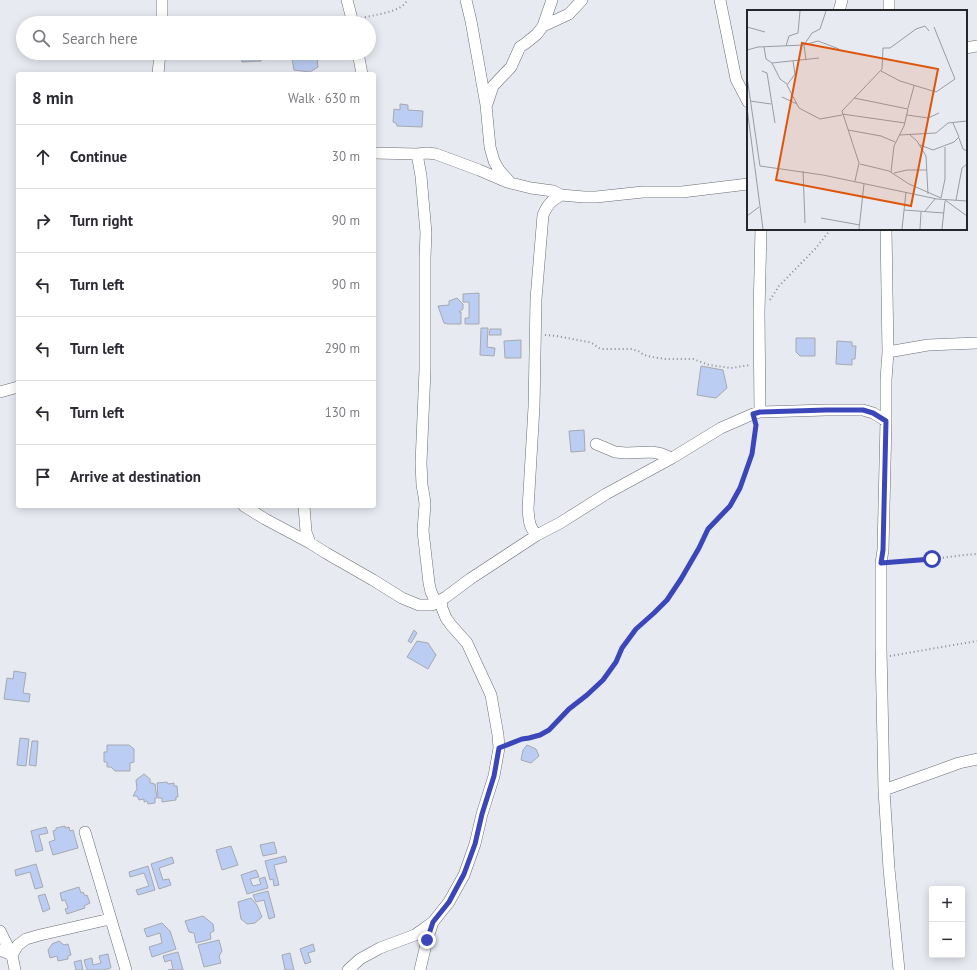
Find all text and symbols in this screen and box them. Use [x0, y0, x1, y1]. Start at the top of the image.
inset map [747, 10, 967, 230]
search box [16, 16, 376, 60]
icon: search [30, 27, 52, 49]
text: Search here [62, 29, 138, 48]
text: 8 min [32, 87, 73, 109]
text: Walk · 630 m [288, 90, 360, 107]
icon: ahead [32, 146, 54, 168]
text: Continue [70, 147, 127, 166]
text: 30 m [332, 148, 360, 165]
icon: right [32, 210, 54, 232]
text: Turn right [70, 211, 133, 230]
text: 90 m [332, 212, 360, 229]
icon: left [32, 274, 54, 296]
text: Turn left [70, 275, 124, 294]
text: 90 m [332, 276, 360, 293]
icon: left [32, 338, 54, 360]
text: Turn left [70, 339, 124, 358]
text: 290 m [325, 340, 360, 357]
icon: left [32, 402, 54, 424]
text: Turn left [70, 403, 124, 422]
text: 130 m [325, 404, 360, 421]
icon: arrive [32, 466, 54, 488]
text: Arrive at destination [70, 467, 201, 486]
route start [923, 550, 941, 568]
map controls [929, 886, 965, 958]
button: + [929, 886, 965, 922]
button: − [929, 922, 965, 958]
route end [418, 931, 436, 949]

